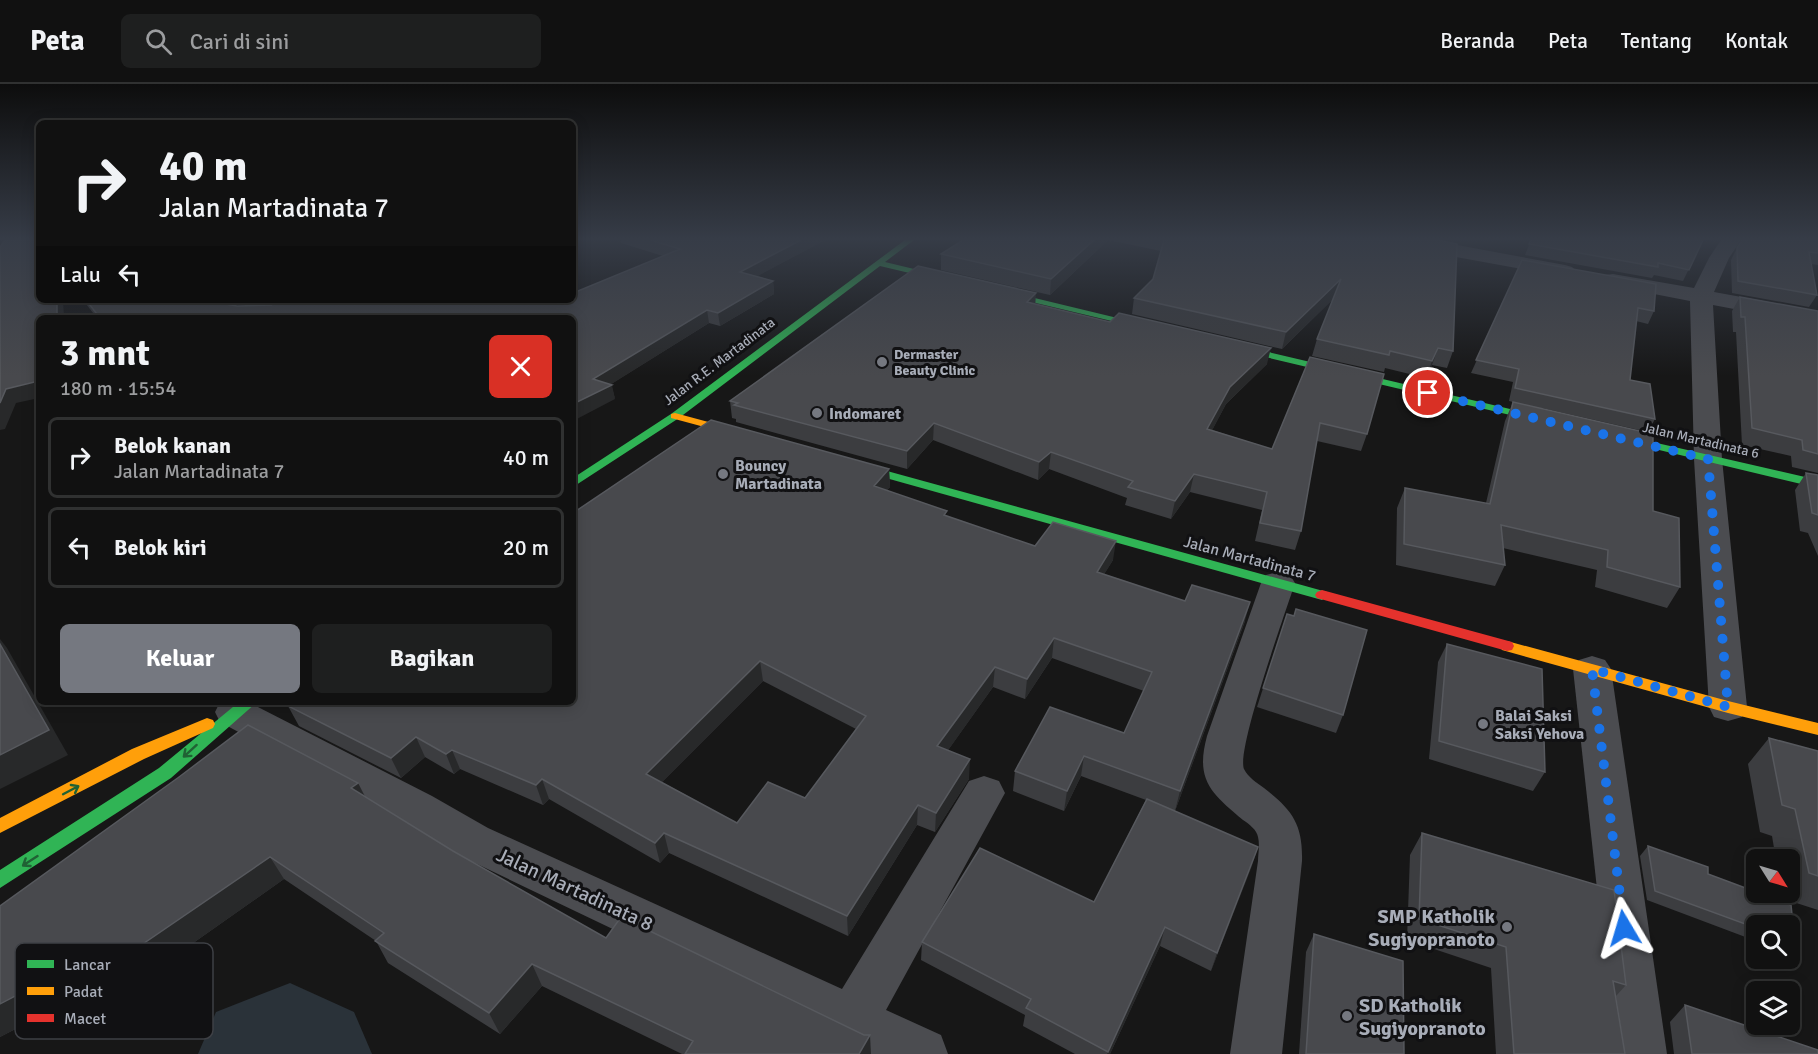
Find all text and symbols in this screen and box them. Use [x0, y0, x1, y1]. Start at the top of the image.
search box [121, 14, 541, 68]
text: Peta [30, 24, 85, 58]
icon: search [142, 25, 175, 58]
text: Cari di sini [190, 28, 289, 55]
text: Beranda [1440, 28, 1515, 54]
text: Peta [1548, 28, 1588, 54]
text: Tentang [1621, 28, 1692, 54]
text: Kontak [1725, 28, 1788, 54]
text: 40 m [159, 141, 248, 192]
icon: right [60, 144, 138, 222]
text: Jalan Martadinata 7 [159, 192, 389, 225]
icon: left [113, 258, 146, 291]
text: Lalu [60, 261, 101, 288]
street label: Jalan R.E. Martadinata [660, 314, 778, 409]
text: 3 mnt [60, 331, 150, 376]
button: close [489, 335, 552, 398]
place label: Dermaster Beauty Clinic [894, 346, 976, 379]
marker: Dermaster Beauty Clinic [875, 355, 889, 369]
pin [1402, 367, 1453, 418]
text: 180 m · 15:54 [60, 376, 176, 401]
icon: arrive [1411, 376, 1444, 409]
place label: Indomaret [829, 404, 901, 424]
marker: Indomaret [810, 406, 824, 420]
street label: Jalan Martadinata 6 [1641, 419, 1761, 462]
text: Belok kanan [114, 432, 231, 459]
icon: right [63, 441, 96, 474]
text: 40 m [503, 444, 549, 471]
place label: Bouncy Martadinata [735, 456, 822, 494]
text: Jalan Martadinata 7 [114, 459, 284, 484]
marker: Bouncy Martadinata [716, 467, 730, 481]
icon: left [63, 531, 96, 564]
street label: Jalan Martadinata 7 [1181, 532, 1318, 586]
text: Belok kiri [114, 534, 207, 561]
text: 20 m [503, 534, 549, 561]
button: Keluar [60, 624, 300, 693]
button: Bagikan [312, 624, 552, 693]
place label: Balai Saksi Saksi Yehova [1495, 706, 1584, 744]
marker: Balai Saksi Saksi Yehova [1476, 717, 1490, 731]
one-way arrow [183, 744, 198, 758]
one-way arrow [61, 784, 79, 795]
street label: Jalan Martadinata 8 [492, 842, 657, 937]
north arrow [1746, 849, 1800, 903]
map controls [1746, 849, 1800, 1035]
one-way arrow [22, 855, 38, 867]
position arrow [1592, 896, 1656, 960]
place label: SMP Katholik Sugiyopranoto [1368, 904, 1496, 952]
button: search [1746, 915, 1800, 969]
marker: SMP Katholik Sugiyopranoto [1500, 920, 1514, 934]
legend [15, 943, 213, 1039]
text: Lancar [64, 955, 111, 975]
button: layers [1746, 981, 1800, 1035]
text: Padat [64, 982, 103, 1002]
place label: SD Katholik Sugiyopranoto [1359, 993, 1486, 1041]
text: Macet [64, 1009, 106, 1029]
marker: SD Katholik Sugiyopranoto [1340, 1009, 1354, 1023]

